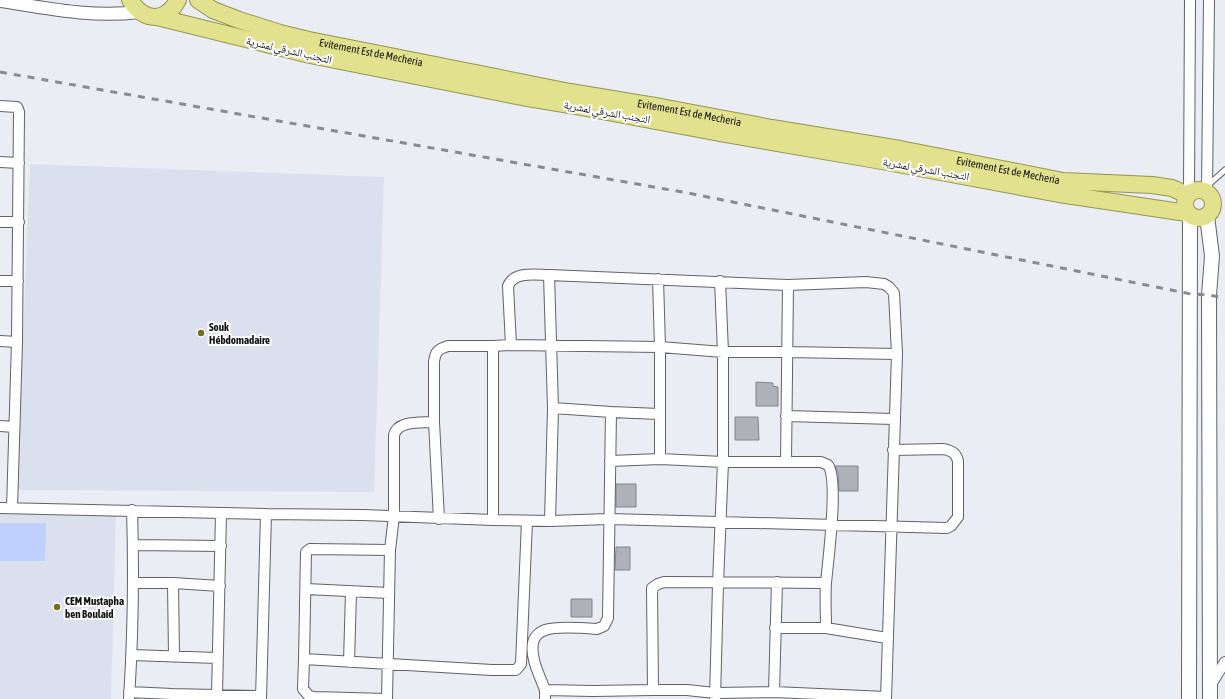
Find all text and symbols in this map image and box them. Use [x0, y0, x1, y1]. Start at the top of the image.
street label: التجنب الشرقي لمشرية [244, 34, 333, 68]
street label: Evitement Est de Mecheria [318, 36, 424, 68]
street label: Evitement Est de Mecheria [637, 97, 742, 128]
street label: التجنب الشرقي لمشرية [562, 98, 651, 128]
street label: Evitement Est de Mecheria [955, 154, 1061, 186]
street label: التجنب الشرقي لمشرية [881, 155, 970, 185]
place label: Souk Hébdomadaire [209, 321, 270, 346]
marker: Souk Hébdomadaire [196, 328, 206, 338]
place label: CEM Mustapha ben Boulaid [65, 595, 124, 620]
marker: CEM Mustapha ben Boulaid [52, 602, 62, 612]

